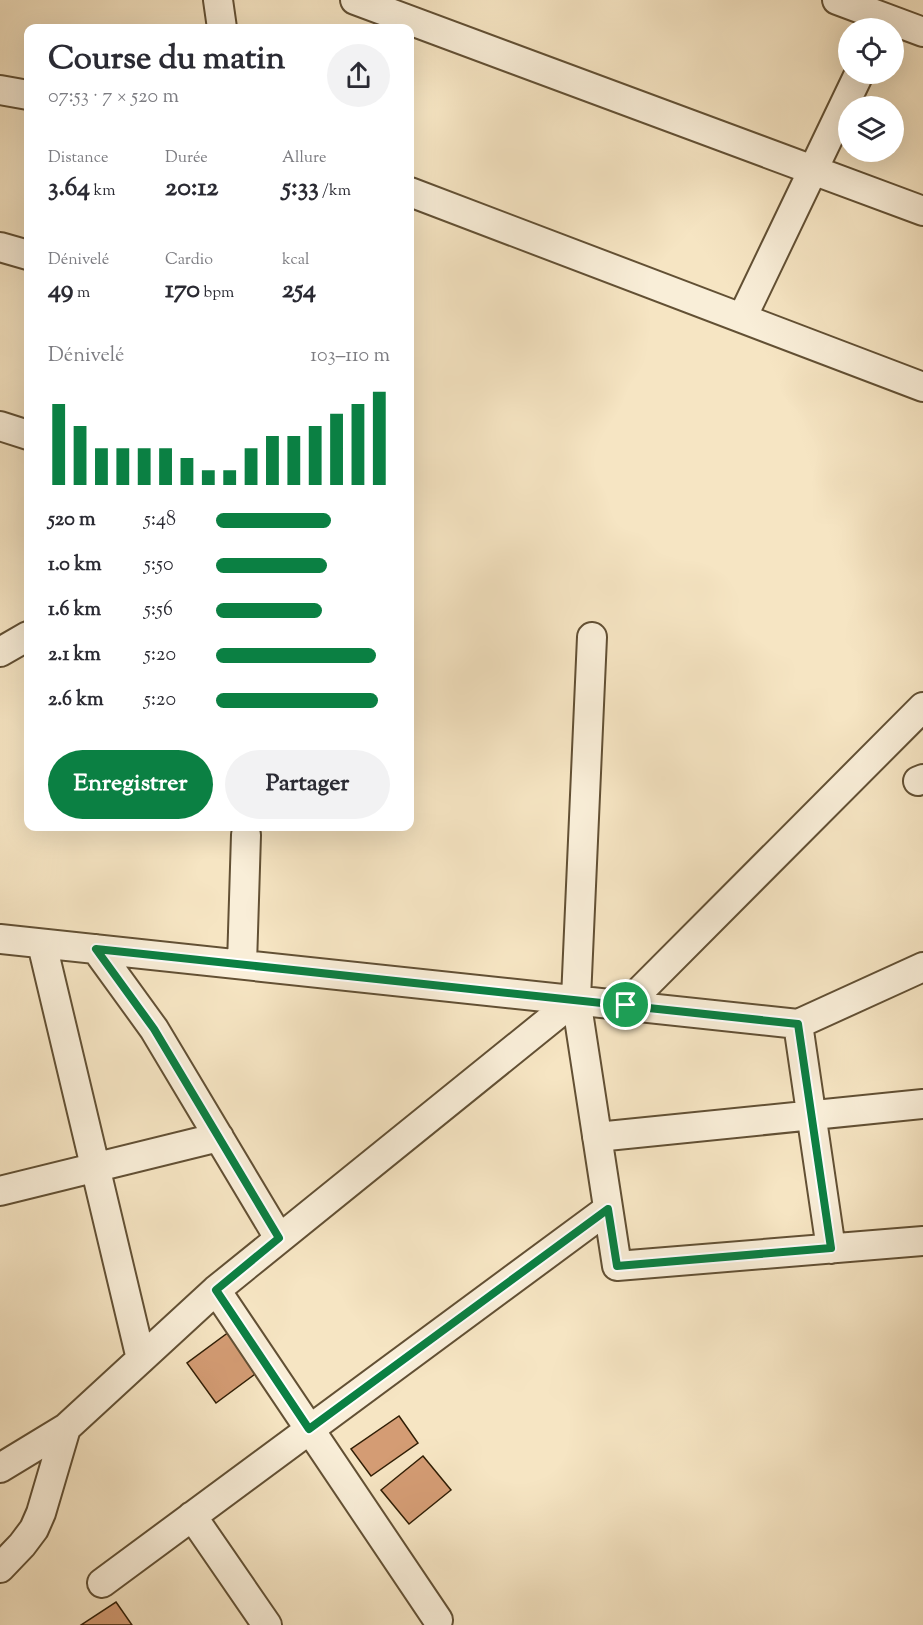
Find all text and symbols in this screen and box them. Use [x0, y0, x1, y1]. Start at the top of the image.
map controls [838, 18, 904, 162]
button: locate [838, 18, 904, 84]
text: Course du matin [48, 36, 285, 84]
button: share [327, 44, 390, 107]
text: 07:53 · 7 × 520 m [48, 83, 179, 112]
button: layers [838, 96, 904, 162]
text: Distance [48, 147, 108, 170]
text: Durée [165, 147, 208, 170]
text: Allure [282, 147, 326, 170]
text: 3.64 [48, 170, 90, 207]
text: 20:12 [165, 170, 218, 207]
text: 5:33 [282, 170, 319, 207]
text: km [90, 180, 115, 203]
text: /km [319, 180, 351, 203]
text: Dénivelé [48, 249, 109, 272]
text: Cardio [165, 249, 213, 272]
text: kcal [282, 249, 310, 272]
text: 49 [48, 272, 74, 309]
text: 170 [165, 272, 200, 309]
text: 254 [282, 272, 316, 309]
text: m [74, 282, 90, 305]
text: bpm [200, 282, 234, 305]
text: Dénivelé [48, 342, 124, 371]
text: 103–110 m [310, 342, 390, 371]
text: 520 m [48, 506, 96, 535]
text: 5:48 [144, 506, 176, 535]
text: 1.0 km [48, 551, 102, 580]
text: 5:50 [144, 551, 173, 580]
text: 1.6 km [48, 596, 101, 625]
text: 5:56 [144, 596, 173, 625]
text: 2.1 km [48, 641, 101, 670]
text: 5:20 [144, 641, 176, 670]
text: 2.6 km [48, 686, 104, 715]
text: 5:20 [144, 686, 176, 715]
button: Enregistrer [48, 750, 213, 819]
button: Partager [225, 750, 390, 819]
pin [600, 979, 651, 1030]
icon: arrive [609, 988, 642, 1021]

